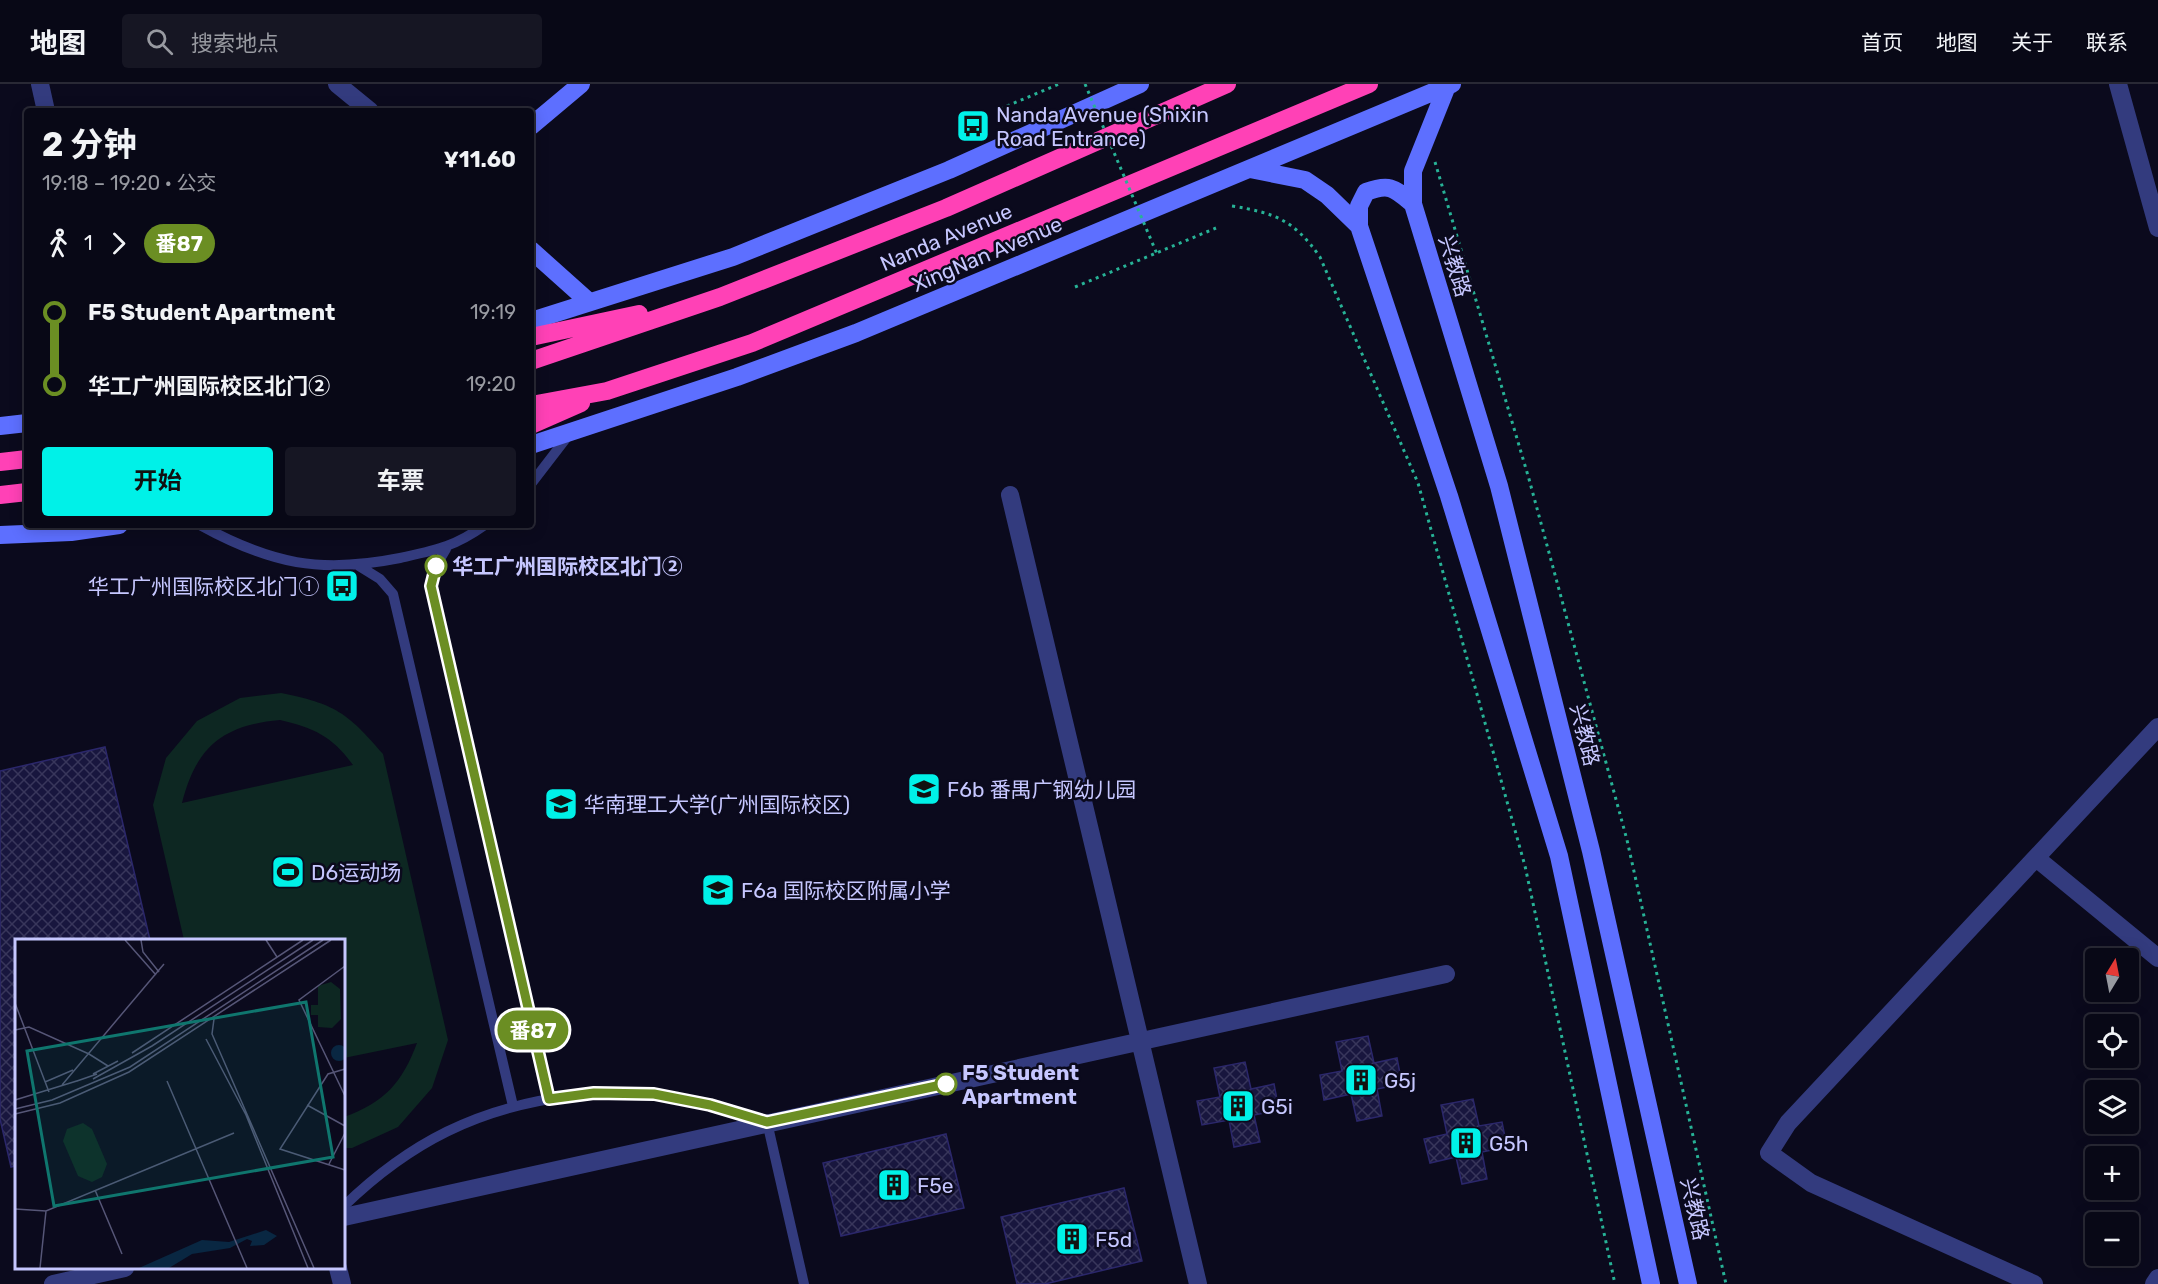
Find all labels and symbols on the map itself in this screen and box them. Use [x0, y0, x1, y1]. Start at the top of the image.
place label: Nanda Avenue (Shixin Road Entrance) [996, 102, 1209, 151]
bus stop icon: Nanda Avenue (Shixin Road Entrance) [955, 108, 991, 144]
street label: Nanda Avenue [876, 198, 1016, 276]
street label: XingNan Avenue [908, 211, 1066, 297]
street label: 兴教路 [1434, 232, 1476, 300]
place label: 华工广州国际校区北门② [452, 554, 683, 579]
marker: 华工广州国际校区北门② [425, 555, 447, 577]
bus stop icon: 华工广州国际校区北门① [324, 568, 360, 604]
place label: 华工广州国际校区北门① [88, 574, 319, 599]
street label: 兴教路 [1565, 701, 1605, 769]
school or university icon: F6b 番禺广钢幼儿园 [906, 771, 942, 807]
place label: F6b 番禺广钢幼儿园 [947, 777, 1137, 802]
school or university icon: 华南理工大学(广州国际校区) [543, 786, 579, 822]
place label: 华南理工大学(广州国际校区) [584, 792, 850, 817]
sports icon: D6运动场 [270, 854, 306, 890]
place label: D6运动场 [311, 860, 401, 885]
school or university icon: F6a 国际校区附属小学 [700, 872, 736, 908]
place label: F6a 国际校区附属小学 [741, 878, 951, 903]
inset map [15, 939, 345, 1269]
north arrow [2085, 948, 2139, 1002]
line badge: 番87 [498, 1010, 568, 1050]
place label: F5 Student Apartment [962, 1060, 1079, 1109]
building icon: G5j [1343, 1062, 1379, 1098]
place label: G5j [1384, 1068, 1416, 1093]
marker: F5 Student Apartment [935, 1073, 957, 1095]
building icon: G5i [1220, 1088, 1256, 1124]
place label: G5i [1261, 1094, 1293, 1119]
building icon: G5h [1448, 1125, 1484, 1161]
place label: G5h [1489, 1131, 1529, 1156]
building icon: F5e [876, 1167, 912, 1203]
place label: F5e [917, 1173, 954, 1198]
street label: 兴教路 [1676, 1175, 1714, 1243]
building icon: F5d [1054, 1221, 1090, 1257]
place label: F5d [1095, 1227, 1132, 1252]

